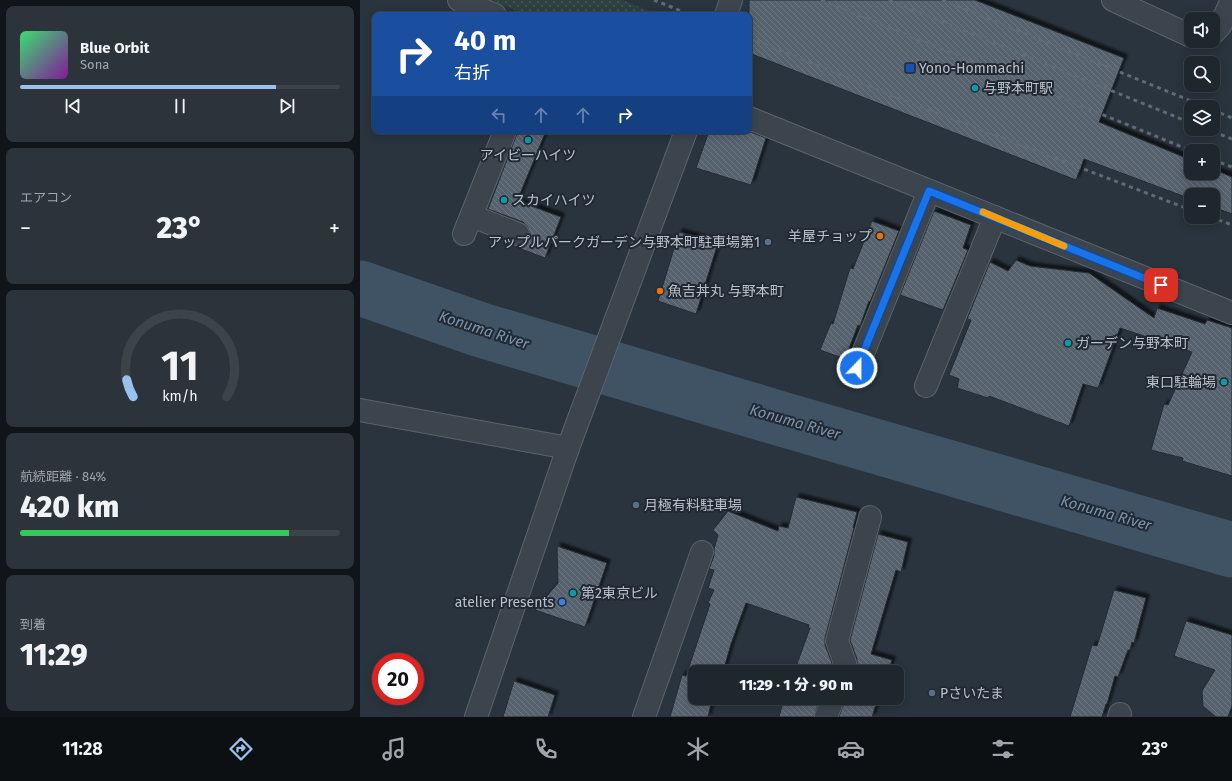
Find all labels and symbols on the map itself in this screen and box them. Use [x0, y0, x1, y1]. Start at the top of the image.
place label: Yono-Hommachi [919, 60, 1024, 77]
marker: Yono-Hommachi [904, 62, 916, 74]
place label: 与野本町駅 [983, 80, 1053, 97]
marker: 与野本町駅 [970, 83, 980, 93]
marker: アイビーハイツ [523, 135, 533, 145]
place label: アイビーハイツ [480, 147, 576, 164]
place label: スカイハイツ [512, 192, 595, 209]
marker: スカイハイツ [499, 195, 509, 205]
place label: 羊屋チョップ [788, 228, 872, 245]
marker: 羊屋チョップ [875, 231, 885, 241]
place label: アップルパークガーデン与野本町駐車場第1 [488, 234, 760, 251]
marker: アップルパークガーデン与野本町駐車場第1 [763, 237, 773, 247]
pin [1144, 268, 1178, 302]
place label: 魚吉丼丸 与野本町 [668, 283, 784, 300]
marker: 魚吉丼丸 与野本町 [655, 286, 665, 296]
water label: Konuma River [437, 307, 532, 353]
place label: ガーデン与野本町 [1076, 335, 1188, 352]
marker: ガーデン与野本町 [1063, 338, 1073, 348]
position arrow [836, 347, 878, 389]
place label: 東口駐輪場 [1146, 374, 1216, 391]
marker: 東口駐輪場 [1219, 377, 1229, 387]
water label: Konuma River [748, 400, 844, 444]
water label: Konuma River [1059, 491, 1155, 535]
place label: 月極有料駐車場 [644, 497, 742, 514]
marker: 月極有料駐車場 [631, 500, 641, 510]
place label: 第2東京ビル [581, 585, 658, 602]
marker: 第2東京ビル [568, 588, 578, 598]
place label: atelier Presents [455, 594, 554, 611]
marker: atelier Presents [557, 597, 567, 607]
speed limit sign: 20 [372, 653, 424, 705]
place label: Pさいたま [940, 685, 1004, 702]
marker: Pさいたま [927, 688, 937, 698]

